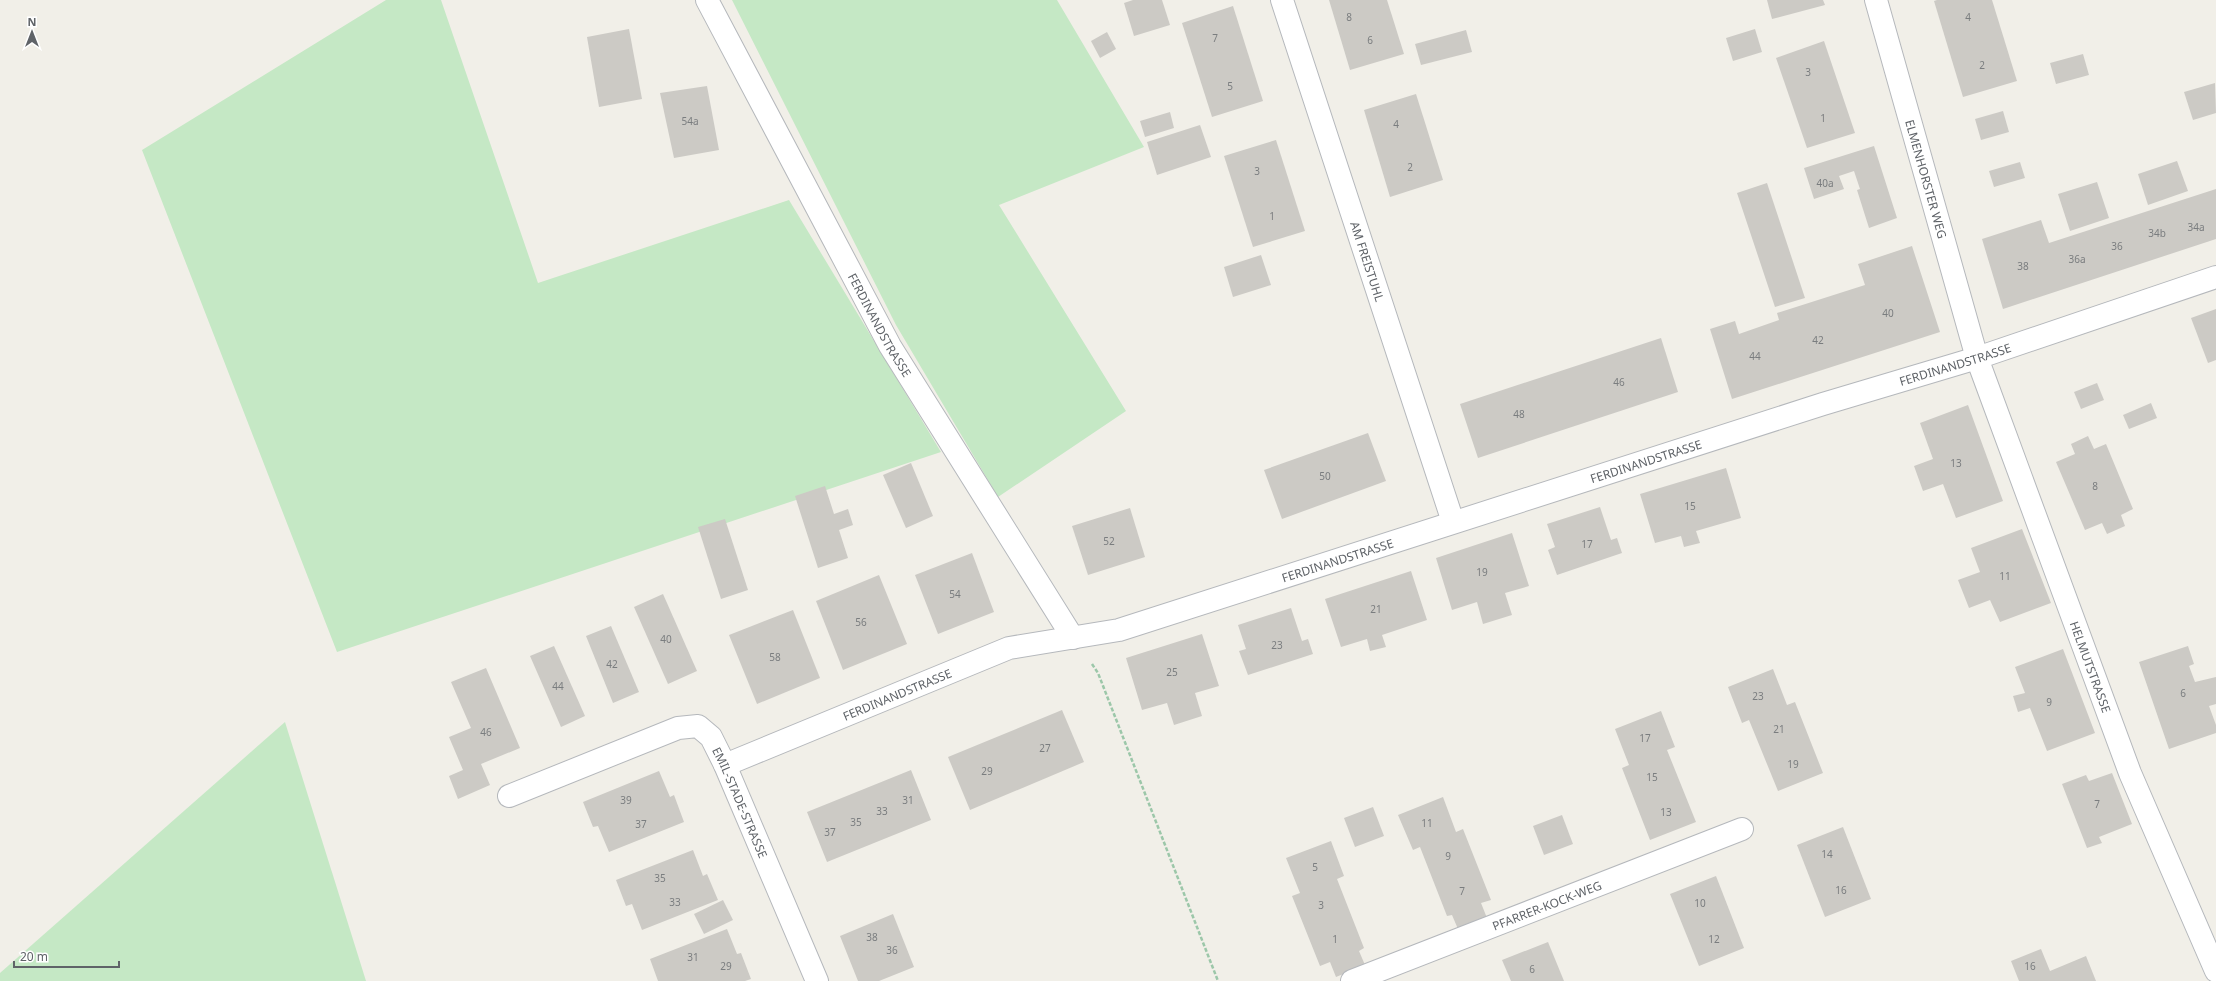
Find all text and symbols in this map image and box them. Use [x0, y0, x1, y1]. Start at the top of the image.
house number: 8 [1346, 10, 1352, 24]
house number: 4 [1965, 10, 1971, 24]
north arrow [12, 12, 52, 52]
text: N [28, 14, 36, 29]
house number: 7 [1212, 31, 1218, 45]
house number: 6 [1367, 33, 1373, 47]
house number: 2 [1979, 58, 1985, 72]
house number: 3 [1805, 65, 1811, 79]
house number: 5 [1227, 79, 1233, 93]
house number: 1 [1820, 111, 1826, 125]
house number: 54a [681, 114, 699, 128]
house number: 4 [1393, 117, 1399, 131]
street label: ELMENHORSTER WEG [1902, 118, 1951, 240]
house number: 2 [1407, 160, 1413, 174]
house number: 3 [1254, 164, 1260, 178]
house number: 40a [1816, 176, 1834, 190]
house number: 1 [1269, 209, 1275, 223]
street label: AM FREISTUHL [1347, 219, 1389, 304]
house number: 34a [2187, 220, 2205, 234]
house number: 34b [2148, 226, 2166, 240]
house number: 36 [2111, 239, 2123, 253]
house number: 36a [2068, 252, 2086, 266]
house number: 38 [2017, 259, 2029, 273]
street label: FERDINANDSTRASSE [844, 270, 916, 380]
house number: 40 [1882, 306, 1894, 320]
house number: 42 [1812, 333, 1824, 347]
street label: FERDINANDSTRASSE [1897, 339, 2013, 389]
house number: 44 [1749, 349, 1761, 363]
house number: 46 [1613, 375, 1625, 389]
house number: 48 [1513, 407, 1525, 421]
street label: FERDINANDSTRASSE [1588, 435, 1704, 487]
house number: 13 [1950, 456, 1962, 470]
house number: 50 [1319, 469, 1331, 483]
house number: 8 [2092, 479, 2098, 493]
house number: 15 [1684, 499, 1696, 513]
house number: 52 [1103, 534, 1115, 548]
street label: FERDINANDSTRASSE [1279, 534, 1395, 586]
house number: 17 [1581, 537, 1593, 551]
house number: 19 [1476, 565, 1488, 579]
house number: 11 [1999, 569, 2011, 583]
house number: 54 [949, 587, 961, 601]
house number: 21 [1370, 602, 1382, 616]
house number: 56 [855, 615, 867, 629]
street label: HELMUTSTRASSE [2066, 618, 2115, 715]
house number: 40 [660, 632, 672, 646]
house number: 23 [1271, 638, 1283, 652]
house number: 58 [769, 650, 781, 664]
house number: 42 [606, 657, 618, 671]
street label: FERDINANDSTRASSE [840, 664, 954, 724]
house number: 25 [1166, 665, 1178, 679]
house number: 44 [552, 679, 564, 693]
house number: 6 [2180, 686, 2186, 700]
house number: 23 [1752, 689, 1764, 703]
house number: 9 [2046, 695, 2052, 709]
house number: 21 [1773, 722, 1785, 736]
house number: 46 [480, 725, 492, 739]
house number: 17 [1639, 731, 1651, 745]
house number: 27 [1039, 741, 1051, 755]
street label: EMIL-STADE-STRASSE [709, 744, 772, 860]
house number: 19 [1787, 757, 1799, 771]
house number: 29 [981, 764, 993, 778]
house number: 15 [1646, 770, 1658, 784]
house number: 39 [620, 793, 632, 807]
house number: 31 [902, 793, 914, 807]
house number: 7 [2094, 797, 2100, 811]
house number: 33 [876, 804, 888, 818]
house number: 13 [1660, 805, 1672, 819]
house number: 35 [850, 815, 862, 829]
house number: 11 [1421, 816, 1433, 830]
house number: 37 [635, 817, 647, 831]
house number: 37 [824, 825, 836, 839]
house number: 14 [1821, 847, 1833, 861]
house number: 9 [1445, 849, 1451, 863]
house number: 5 [1312, 860, 1318, 874]
house number: 35 [654, 871, 666, 885]
street label: PFARRER-KOCK-WEG [1490, 876, 1604, 934]
house number: 16 [1835, 883, 1847, 897]
house number: 7 [1459, 884, 1465, 898]
house number: 33 [669, 895, 681, 909]
house number: 10 [1694, 896, 1706, 910]
house number: 3 [1318, 898, 1324, 912]
house number: 38 [866, 930, 878, 944]
house number: 1 [1332, 932, 1338, 946]
house number: 12 [1708, 932, 1720, 946]
scale bar [14, 943, 119, 969]
house number: 36 [886, 943, 898, 957]
text: 20 m [20, 948, 48, 965]
house number: 31 [687, 950, 699, 964]
house number: 29 [720, 959, 732, 973]
house number: 16 [2024, 959, 2036, 973]
house number: 6 [1529, 962, 1535, 976]

